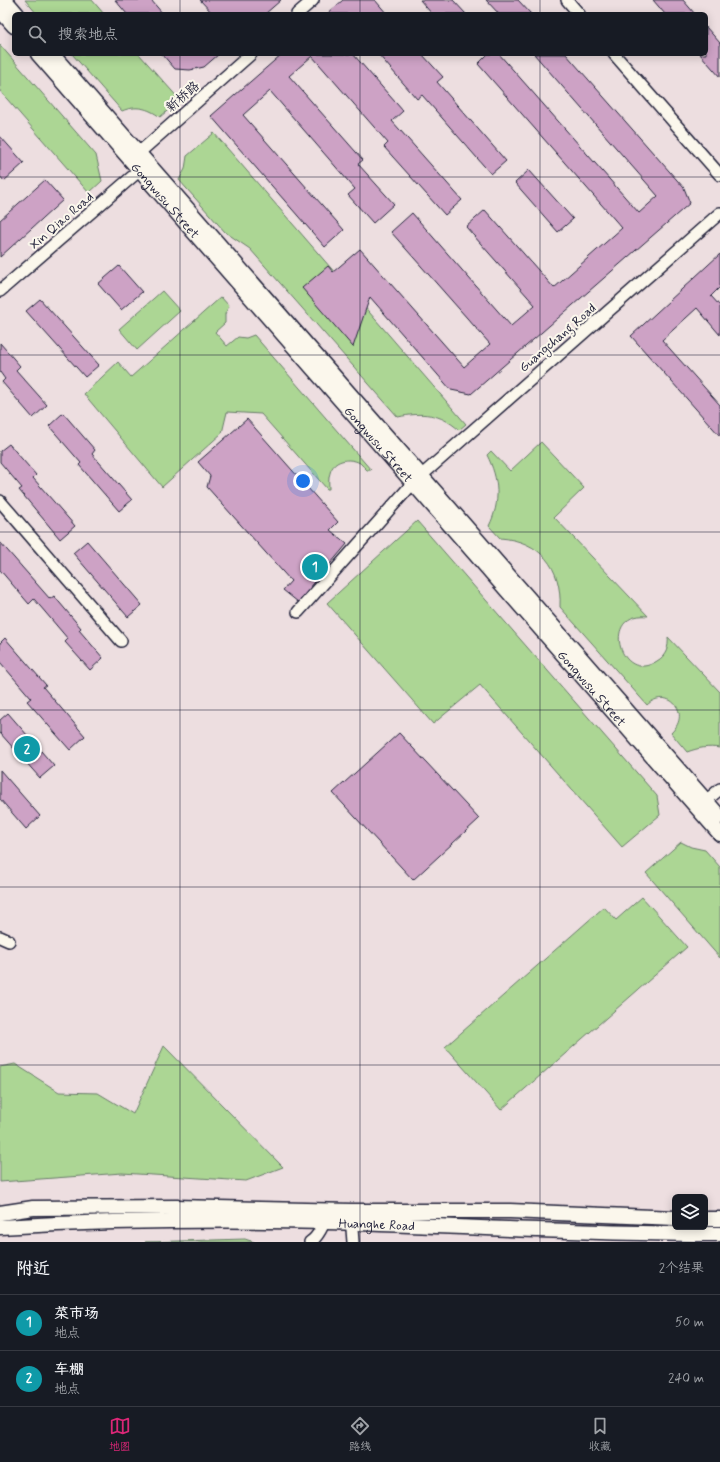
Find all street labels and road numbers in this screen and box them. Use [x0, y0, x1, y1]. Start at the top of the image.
street label: 新桥路 [163, 78, 203, 116]
street label: Gongwusu Street [127, 159, 203, 243]
street label: Xin Qiao Road [26, 189, 98, 254]
street label: Guangchang Road [516, 300, 601, 378]
street label: Gongwusu Street [340, 403, 416, 487]
street label: Gongwusu Street [553, 647, 629, 731]
street label: Huanghe Road [338, 1215, 415, 1235]

